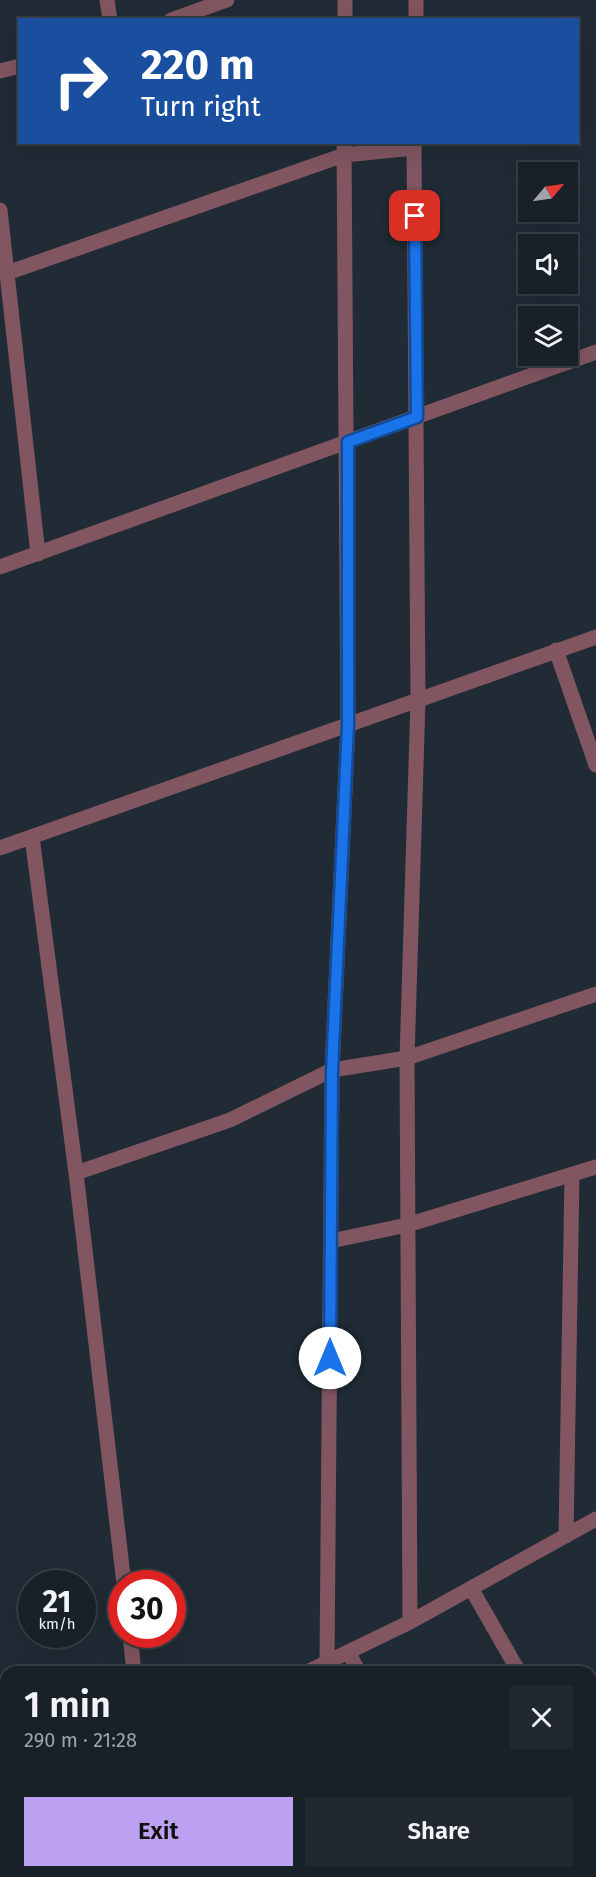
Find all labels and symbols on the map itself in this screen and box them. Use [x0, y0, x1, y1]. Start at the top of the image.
north arrow [518, 162, 578, 222]
pin [389, 190, 440, 241]
position arrow [298, 1326, 362, 1390]
speed limit sign: 30 [108, 1570, 186, 1648]

